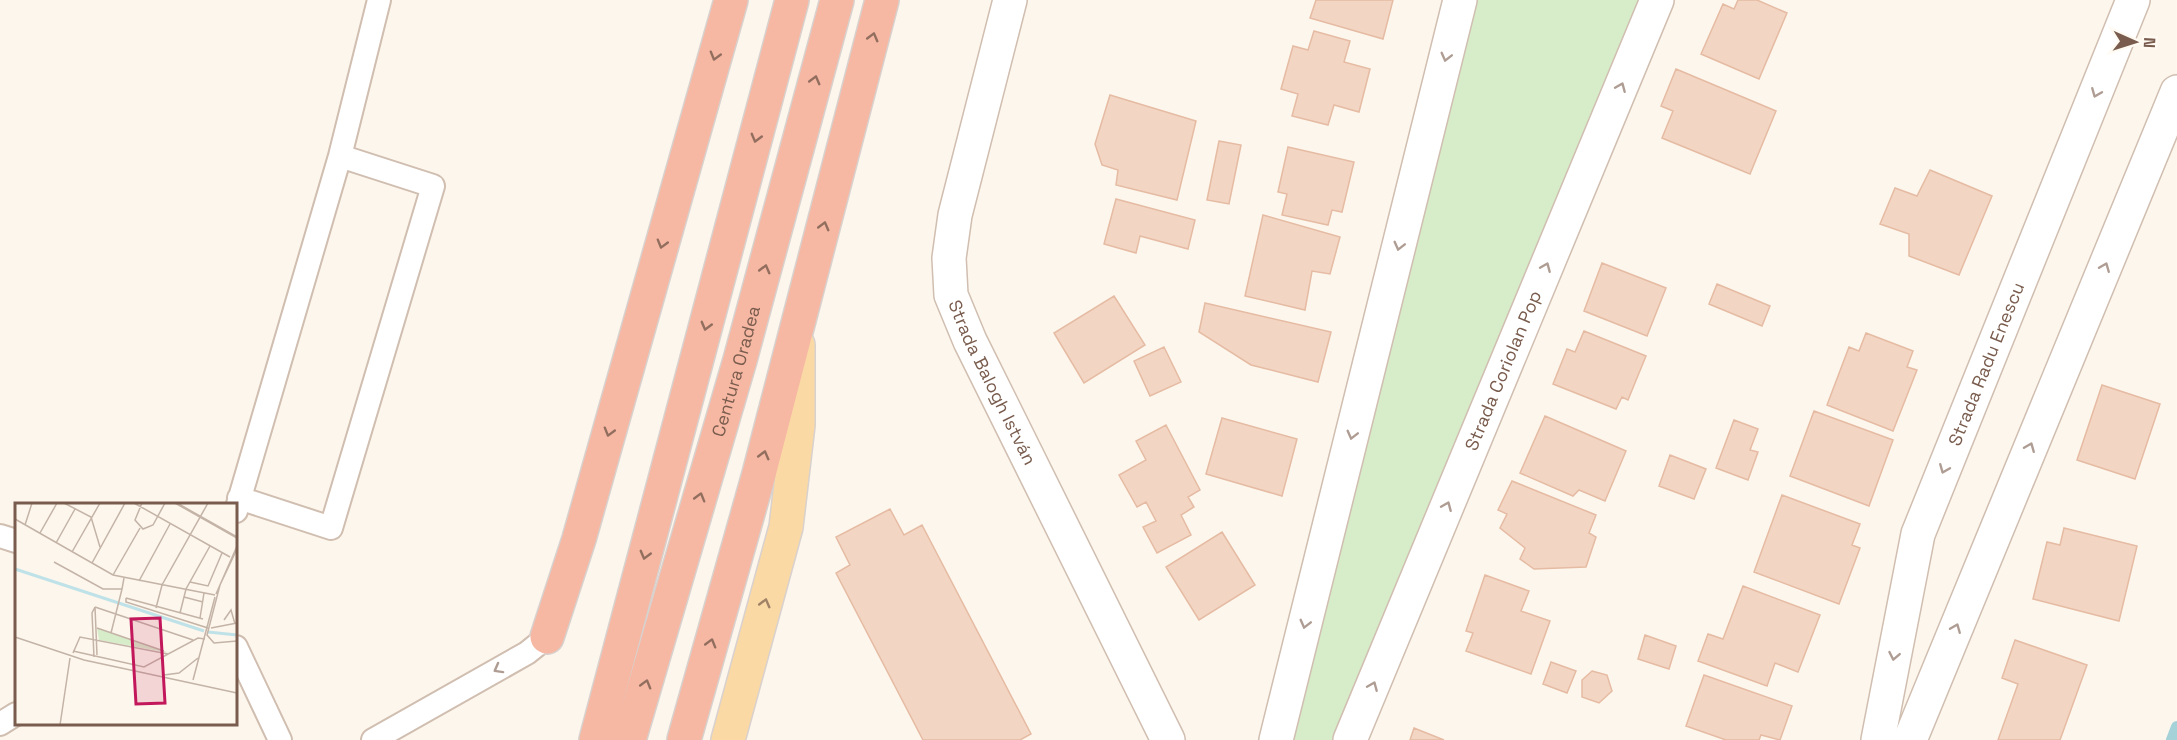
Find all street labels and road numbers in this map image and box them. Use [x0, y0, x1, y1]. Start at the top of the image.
street label: Strada Radu Enescu [1943, 279, 2029, 449]
street label: Strada Coriolan Pop [1459, 287, 1546, 454]
street label: Strada Balogh István [943, 296, 1042, 469]
street label: Centura Oradea [706, 303, 765, 439]

